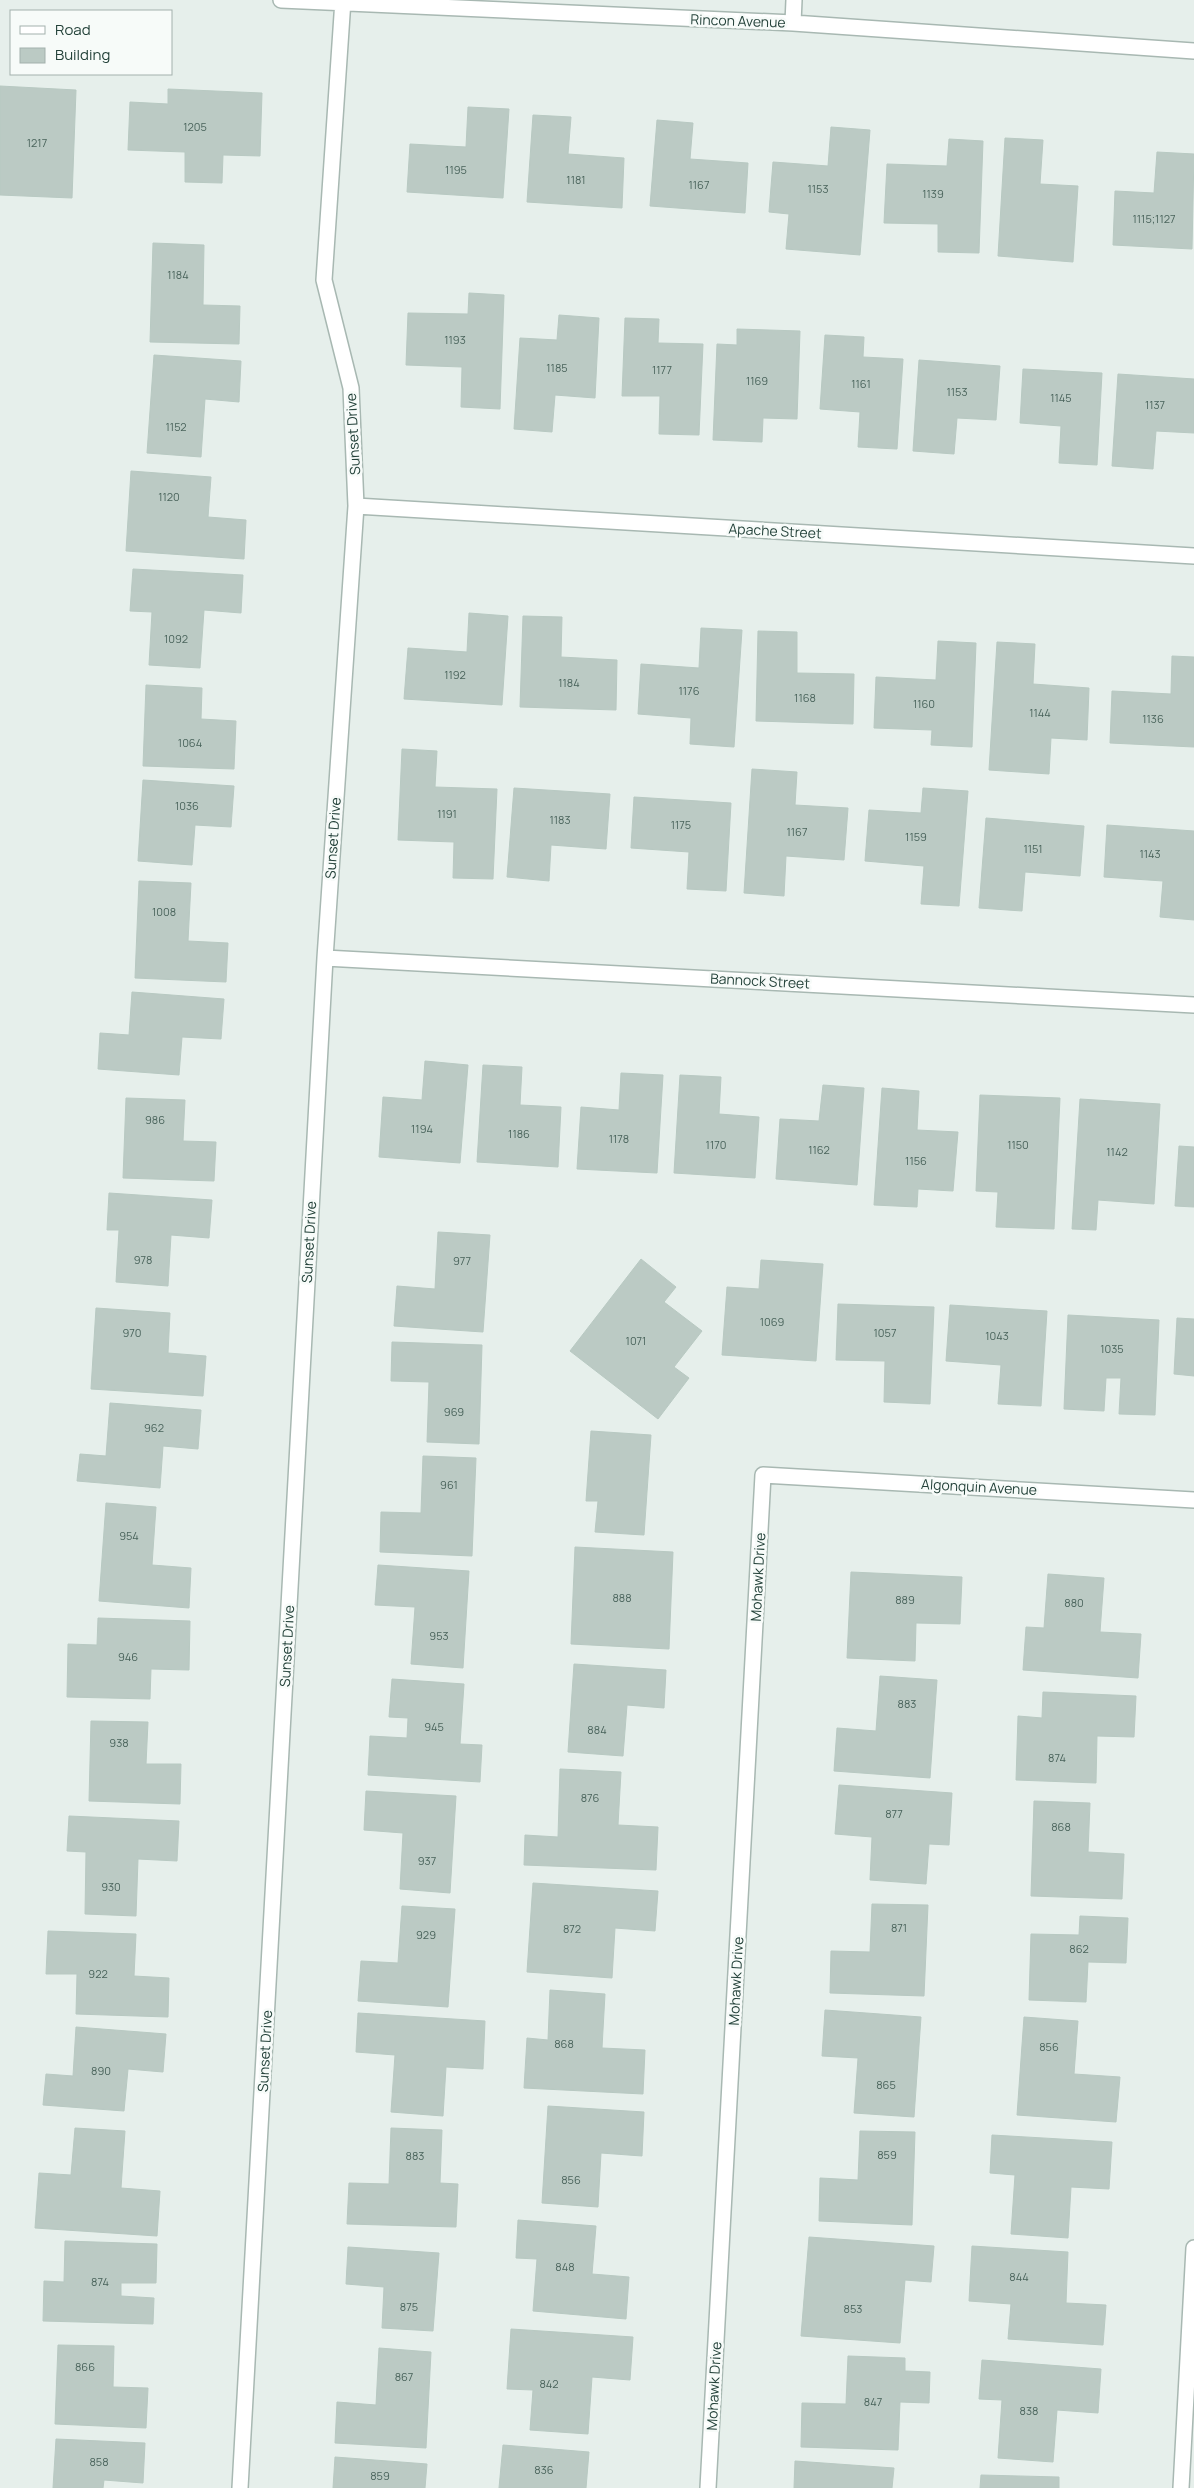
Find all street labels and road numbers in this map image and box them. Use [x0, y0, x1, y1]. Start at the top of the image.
street label: Rincon Avenue [690, 9, 786, 32]
street label: Sunset Drive [341, 393, 364, 475]
street label: Apache Street [728, 519, 822, 542]
street label: Sunset Drive [320, 796, 345, 879]
street label: Bannock Street [710, 968, 811, 993]
street label: Sunset Drive [297, 1201, 320, 1283]
street label: Algonquin Avenue [921, 1474, 1037, 1499]
street label: Mohawk Drive [746, 1532, 769, 1622]
street label: Sunset Drive [275, 1605, 298, 1687]
street label: Mohawk Drive [724, 1936, 747, 2026]
street label: Sunset Drive [253, 2010, 276, 2092]
street label: Mohawk Drive [702, 2341, 725, 2431]

